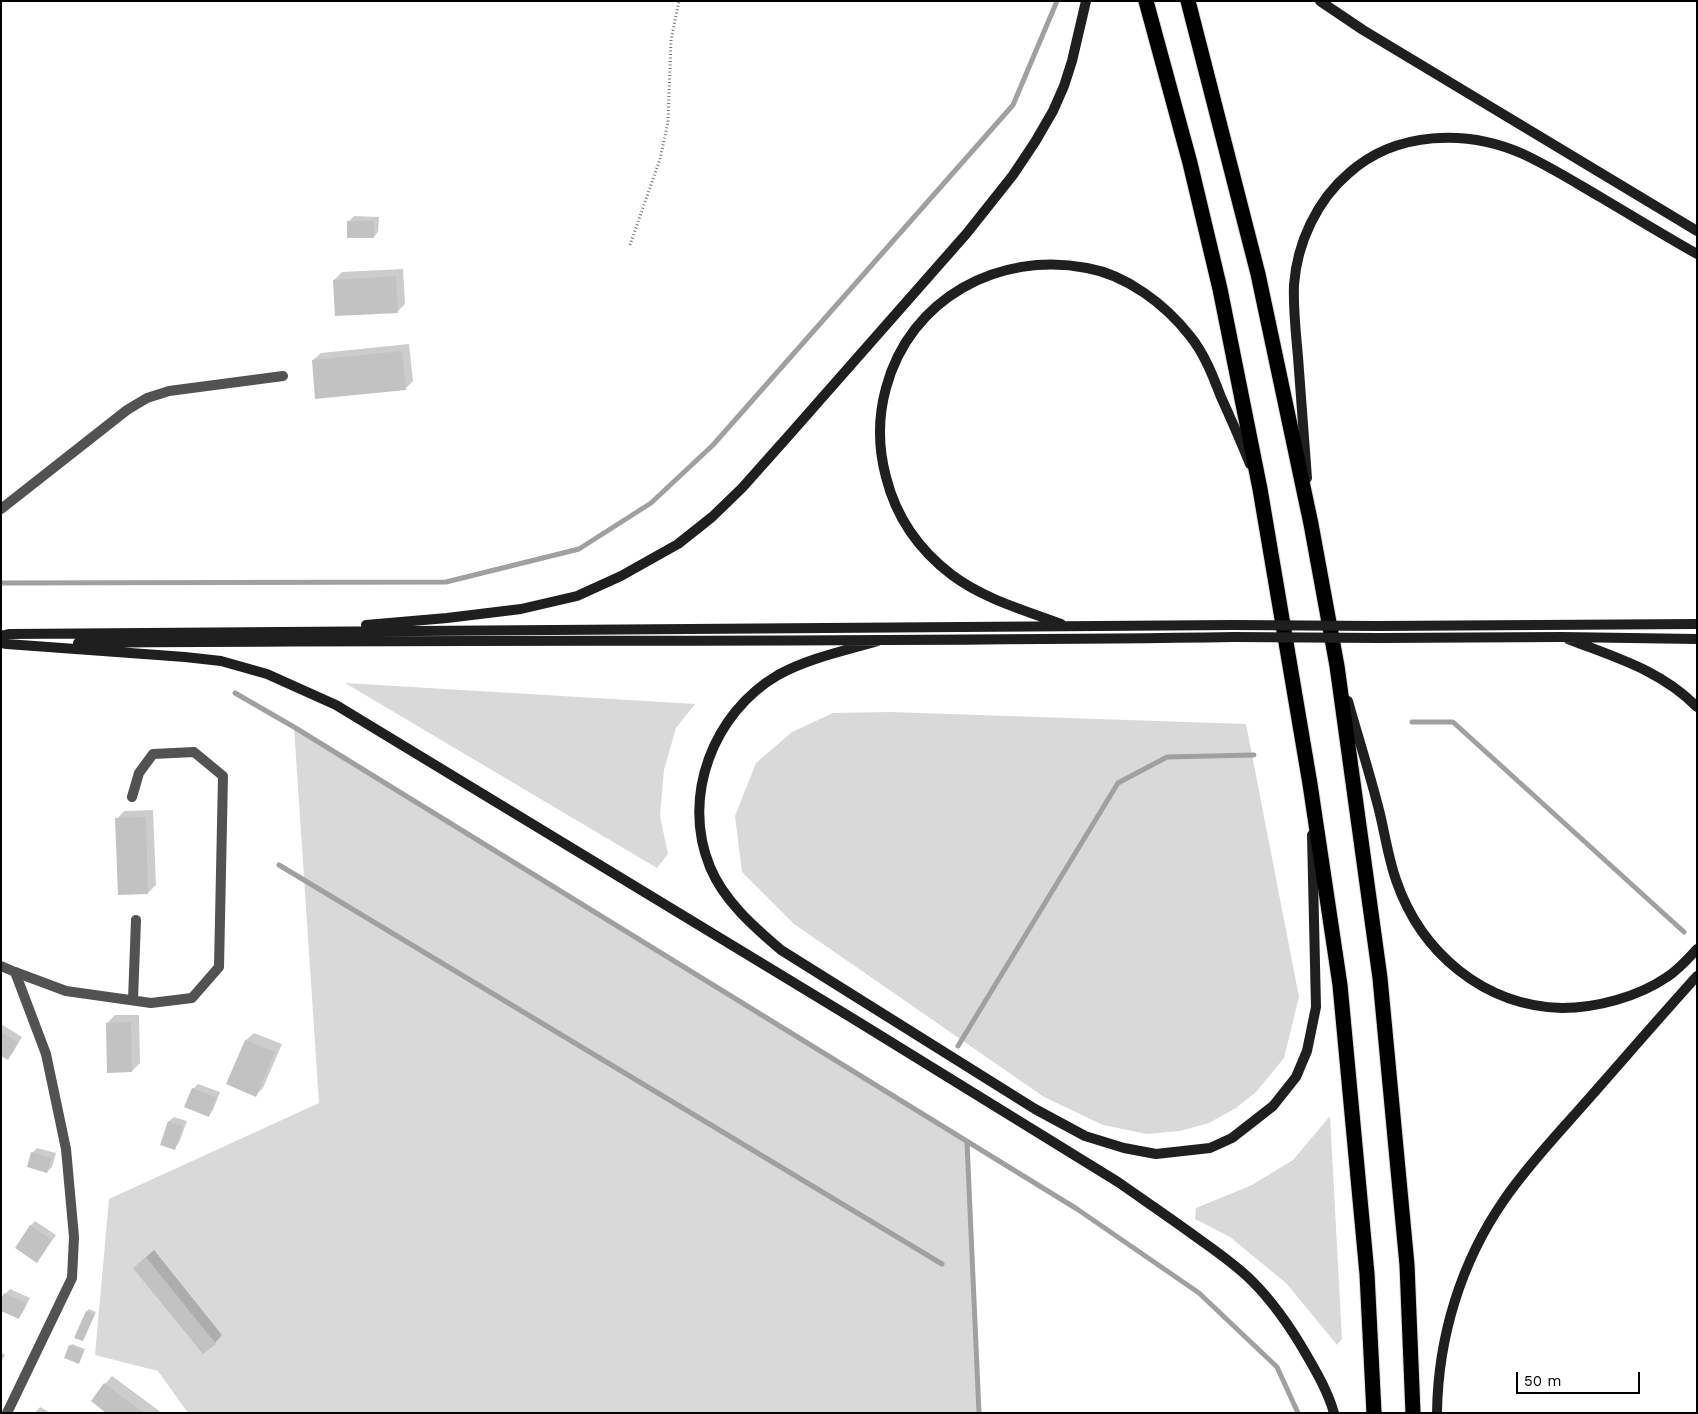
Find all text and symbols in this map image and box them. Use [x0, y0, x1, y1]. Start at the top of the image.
scale bar [1518, 1362, 1642, 1394]
text: 50 m [1524, 1372, 1561, 1390]

